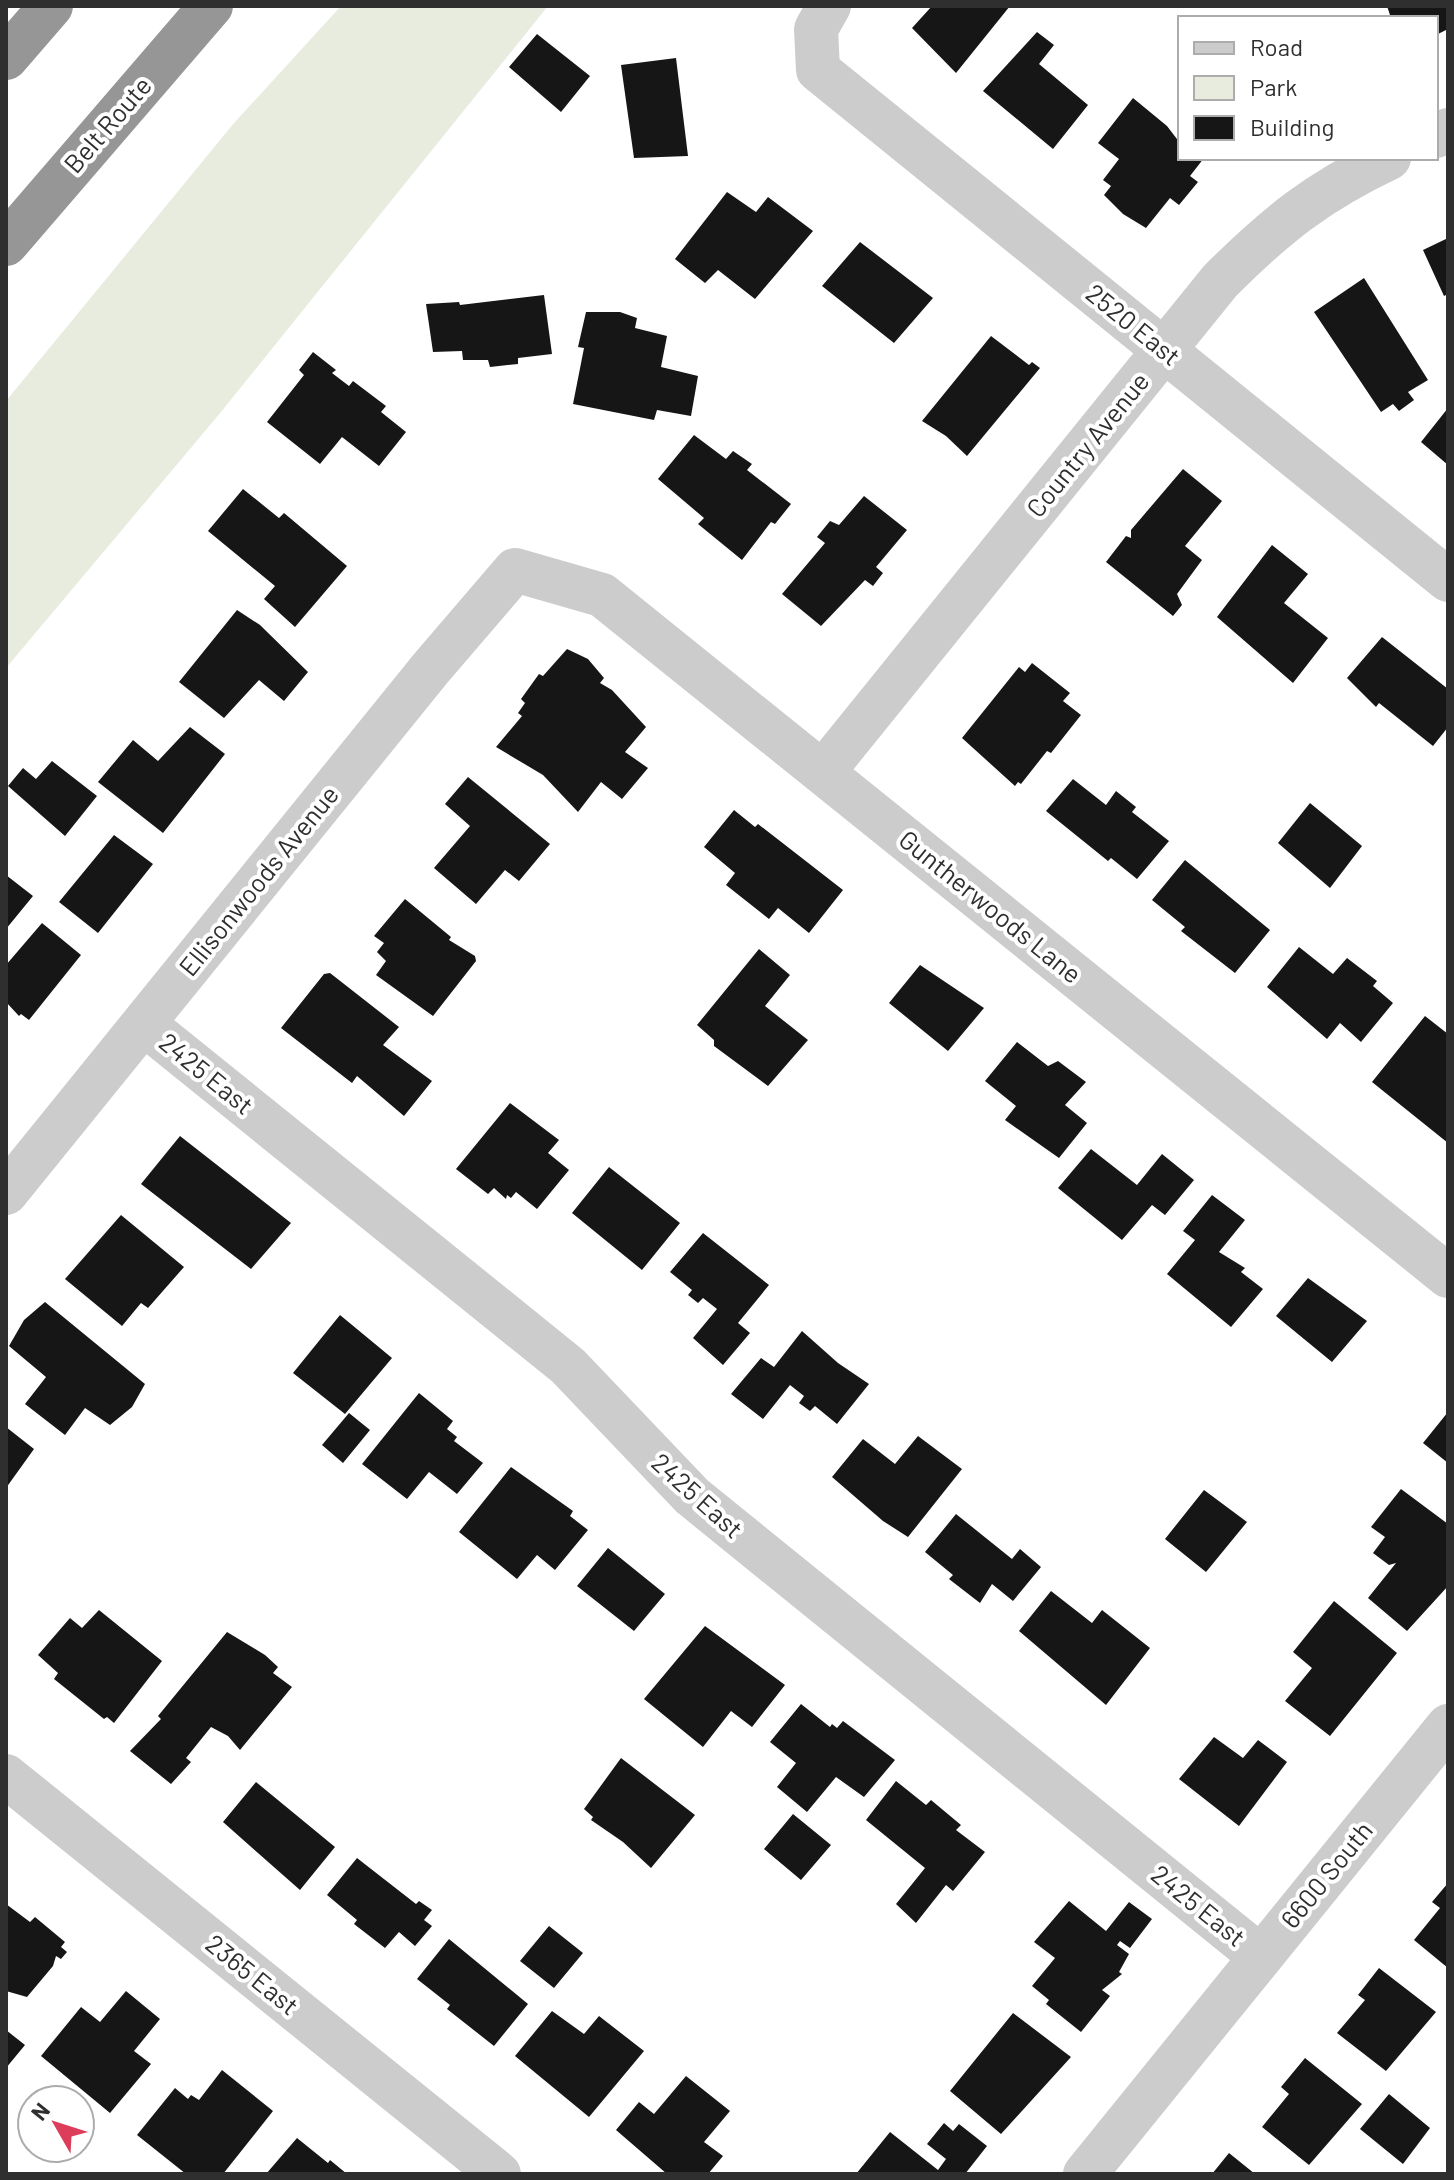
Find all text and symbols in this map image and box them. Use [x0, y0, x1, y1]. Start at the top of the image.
legend [1178, 16, 1438, 160]
text: Road [1250, 32, 1303, 61]
street label: Belt Route [57, 69, 157, 179]
text: Park [1250, 72, 1297, 101]
text: Building [1250, 112, 1334, 141]
street label: 2520 East [1081, 277, 1187, 371]
street label: Country Avenue [1019, 365, 1155, 523]
street label: Ellisonwoods Avenue [172, 779, 344, 981]
street label: Guntherwoods Lane [894, 823, 1088, 989]
street label: 2425 East [154, 1026, 260, 1120]
street label: 2425 East [646, 1446, 750, 1544]
street label: 6600 South [1273, 1815, 1378, 1934]
street label: 2425 East [1146, 1858, 1252, 1952]
street label: 2365 East [200, 1927, 305, 2021]
north arrow [16, 2084, 96, 2164]
text: N [25, 2097, 54, 2125]

